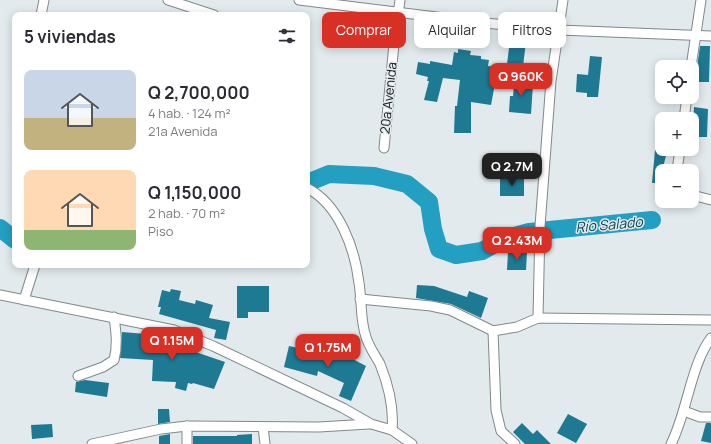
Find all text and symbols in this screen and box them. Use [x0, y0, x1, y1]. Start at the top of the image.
chip: Comprar [322, 12, 406, 48]
chip: Alquilar [414, 12, 490, 48]
chip: Filtros [498, 12, 566, 48]
text: 5 viviendas [24, 25, 116, 48]
icon: filters [276, 25, 298, 47]
map controls [655, 60, 699, 208]
button: locate [655, 60, 699, 104]
street label: 20a Avenida [375, 61, 401, 135]
pin: Q 960K [488, 63, 554, 97]
text: Q 960K [498, 67, 544, 85]
text: Q 2,700,000 [148, 81, 250, 104]
icon: home [56, 86, 104, 134]
text: 4 hab. · 124 m² [148, 104, 231, 122]
button: + [655, 112, 699, 156]
text: 21a Avenida [148, 122, 217, 140]
pin: Q 2.7M [479, 153, 545, 187]
text: Q 2.7M [491, 157, 533, 175]
button: − [655, 164, 699, 208]
text: Q 1,150,000 [148, 181, 241, 204]
icon: home [56, 186, 104, 234]
text: 2 hab. · 70 m² [148, 204, 225, 222]
water label: Río Salado [575, 212, 644, 236]
text: Piso [148, 222, 173, 240]
pin: Q 2.43M [480, 227, 554, 261]
text: Q 2.43M [492, 231, 542, 249]
pin: Q 1.15M [135, 327, 209, 361]
text: Q 1.15M [150, 331, 194, 349]
pin: Q 1.75M [291, 334, 365, 368]
text: Q 1.75M [304, 338, 352, 356]

